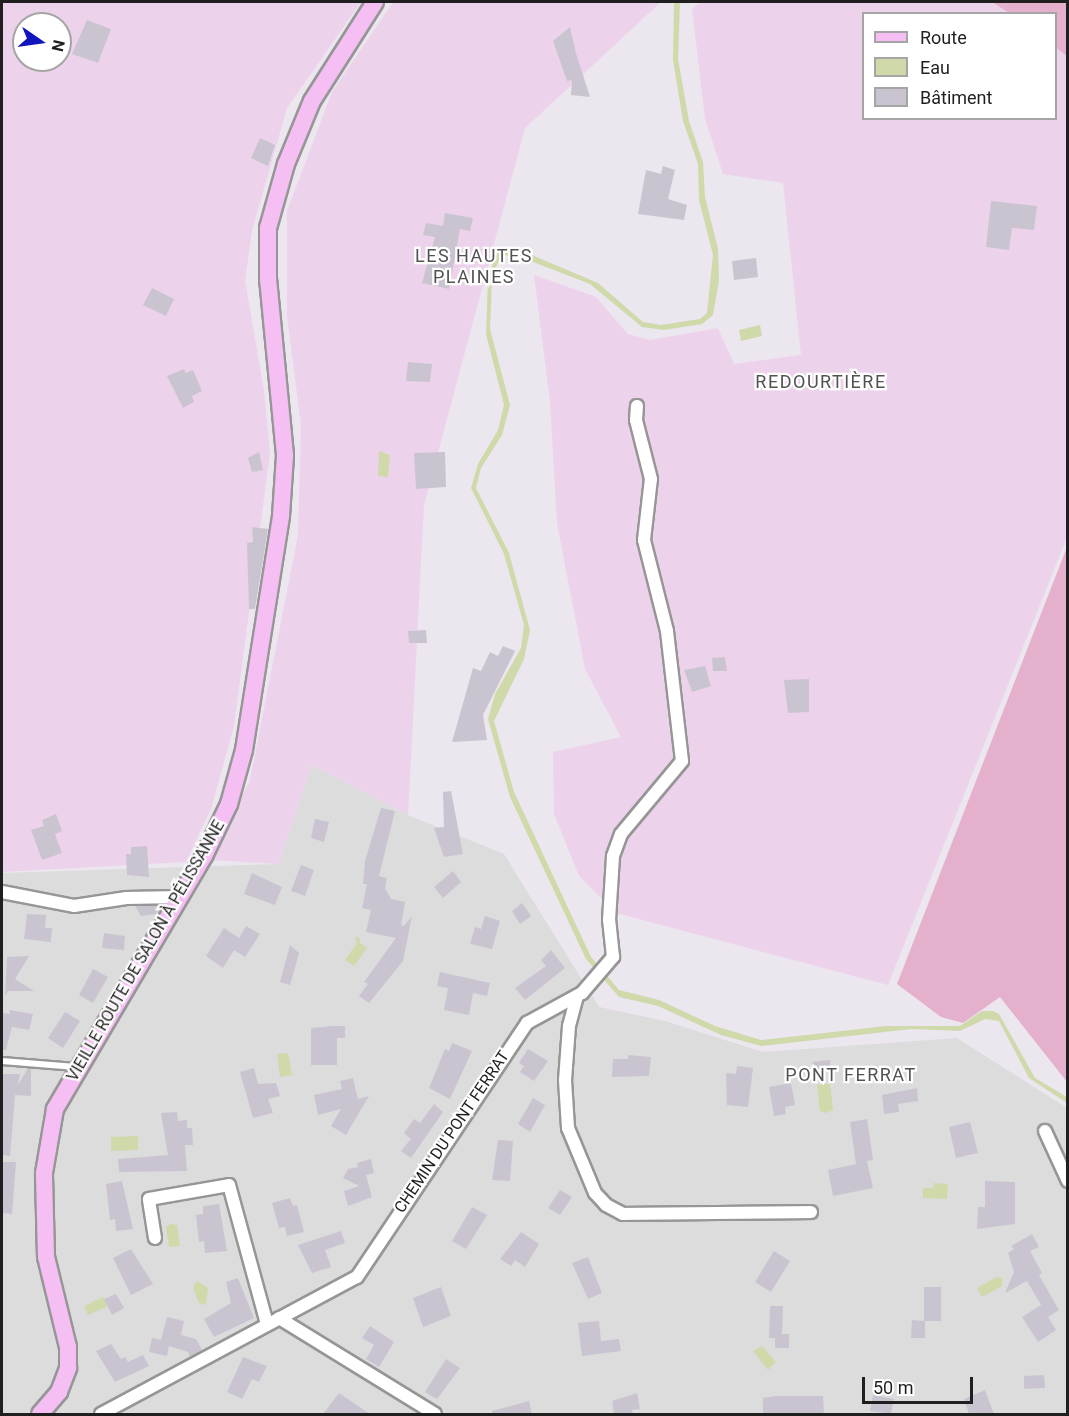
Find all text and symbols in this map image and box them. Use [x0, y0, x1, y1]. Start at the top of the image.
north arrow [12, 12, 72, 72]
legend [862, 12, 1057, 120]
text: Route [920, 27, 967, 48]
text: N [48, 38, 69, 53]
text: Eau [920, 57, 950, 78]
text: Bâtiment [920, 87, 992, 108]
district label: LES HAUTES PLAINES [415, 246, 533, 288]
district label: REDOURTIÈRE [755, 371, 887, 393]
street label: VIEILLE ROUTE DE SALON À PÉLISSANNE [63, 817, 229, 1085]
street label: CHEMIN DU PONT FERRAT [390, 1047, 514, 1217]
district label: PONT FERRAT [785, 1064, 917, 1086]
scale bar [865, 1365, 976, 1403]
text: 50 m [873, 1377, 913, 1398]

